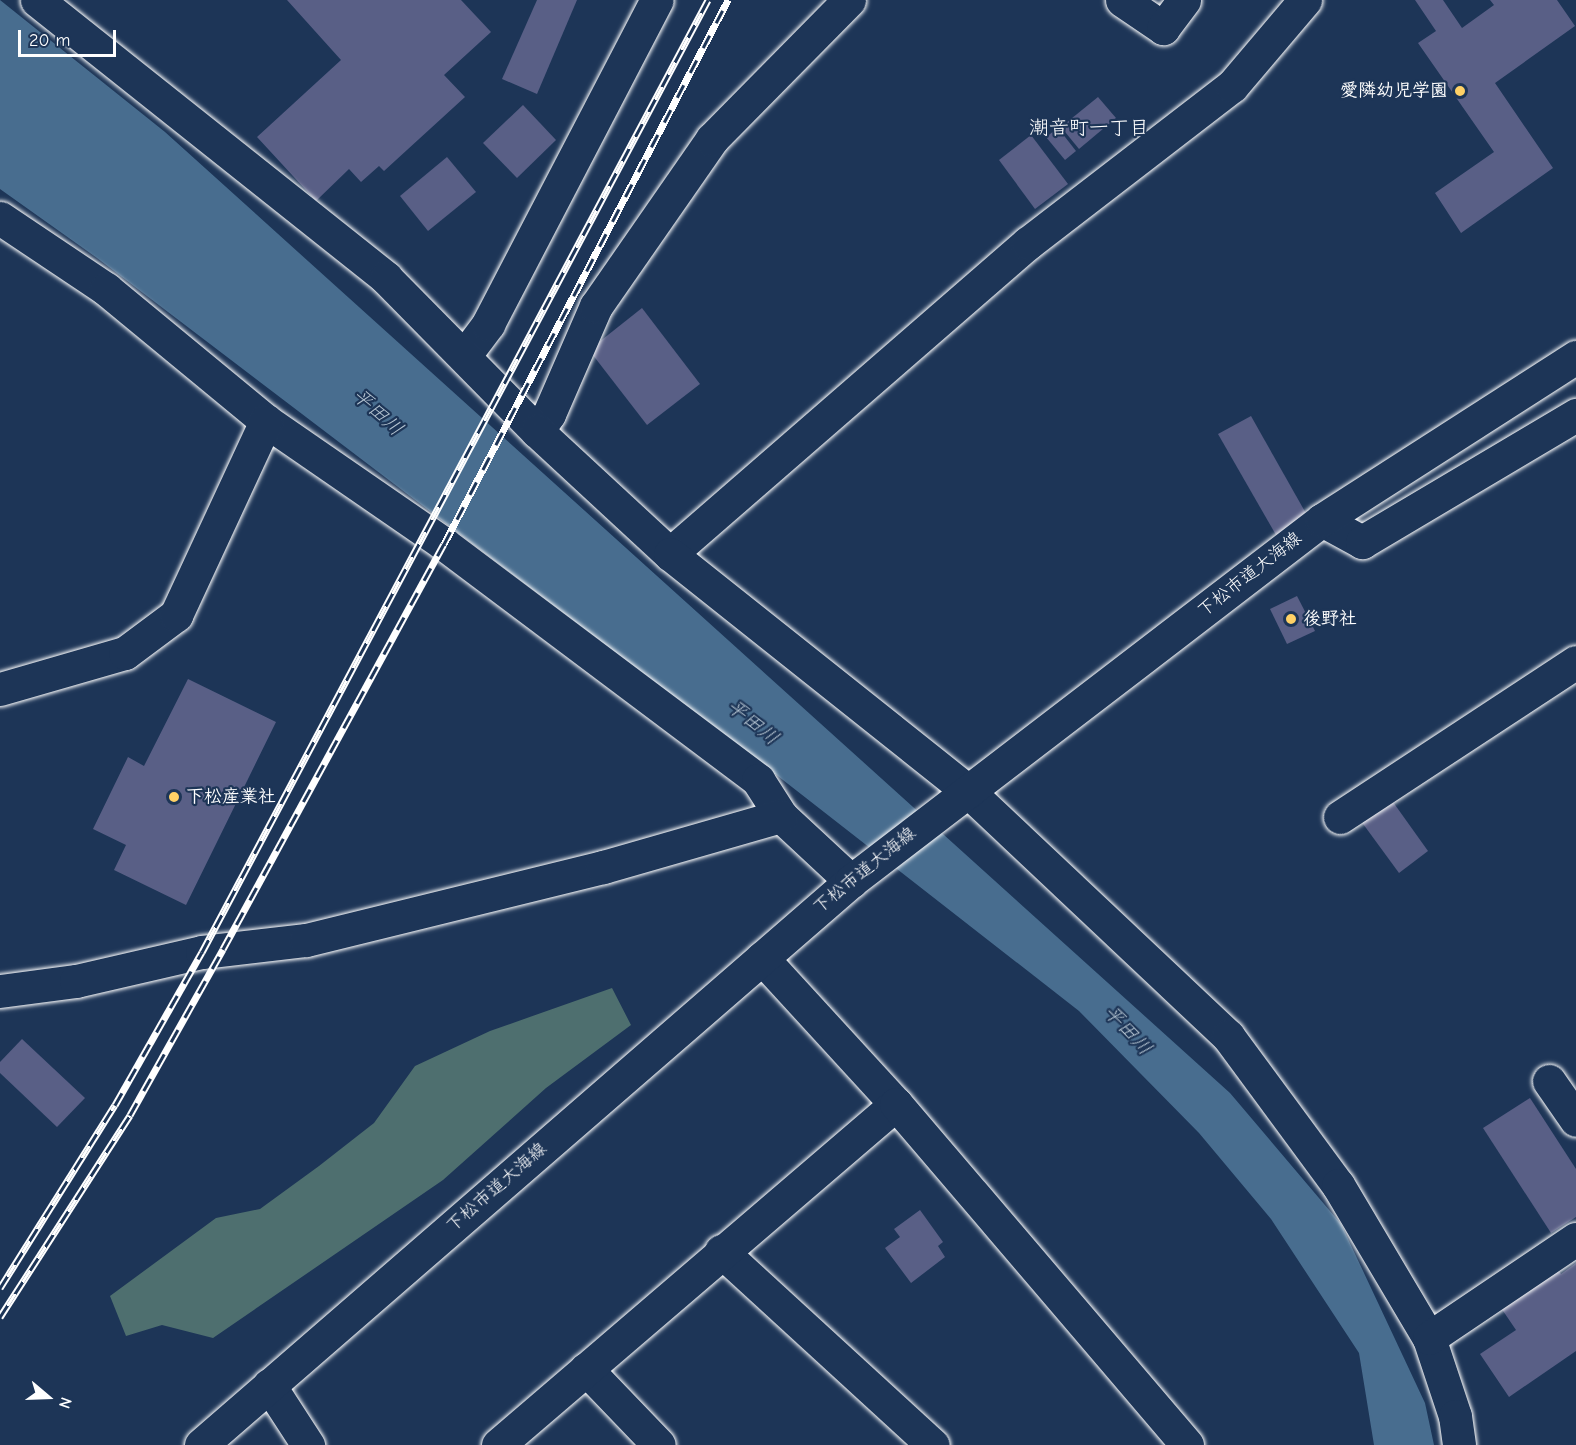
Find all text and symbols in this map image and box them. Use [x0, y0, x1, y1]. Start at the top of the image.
scale bar [21, 18, 118, 56]
text: 20 m [29, 30, 70, 51]
place label: 愛隣幼児学園 [1340, 80, 1448, 102]
marker: 愛隣幼児学園 [1453, 84, 1467, 98]
district label: 潮音町一丁目 [1029, 115, 1149, 139]
water label: 平田川 [348, 383, 408, 441]
street label: 下松市道大海線 [1194, 528, 1306, 622]
place label: 後野社 [1303, 608, 1357, 630]
marker: 後野社 [1284, 612, 1298, 626]
water label: 平田川 [722, 694, 784, 750]
place label: 下松産業社 [186, 786, 276, 808]
marker: 下松産業社 [167, 790, 181, 804]
street label: 下松市道大海線 [809, 823, 921, 919]
water label: 平田川 [1099, 1000, 1157, 1060]
street label: 下松市道大海線 [442, 1139, 552, 1237]
north arrow [18, 1367, 78, 1427]
text: N [55, 1395, 75, 1411]

